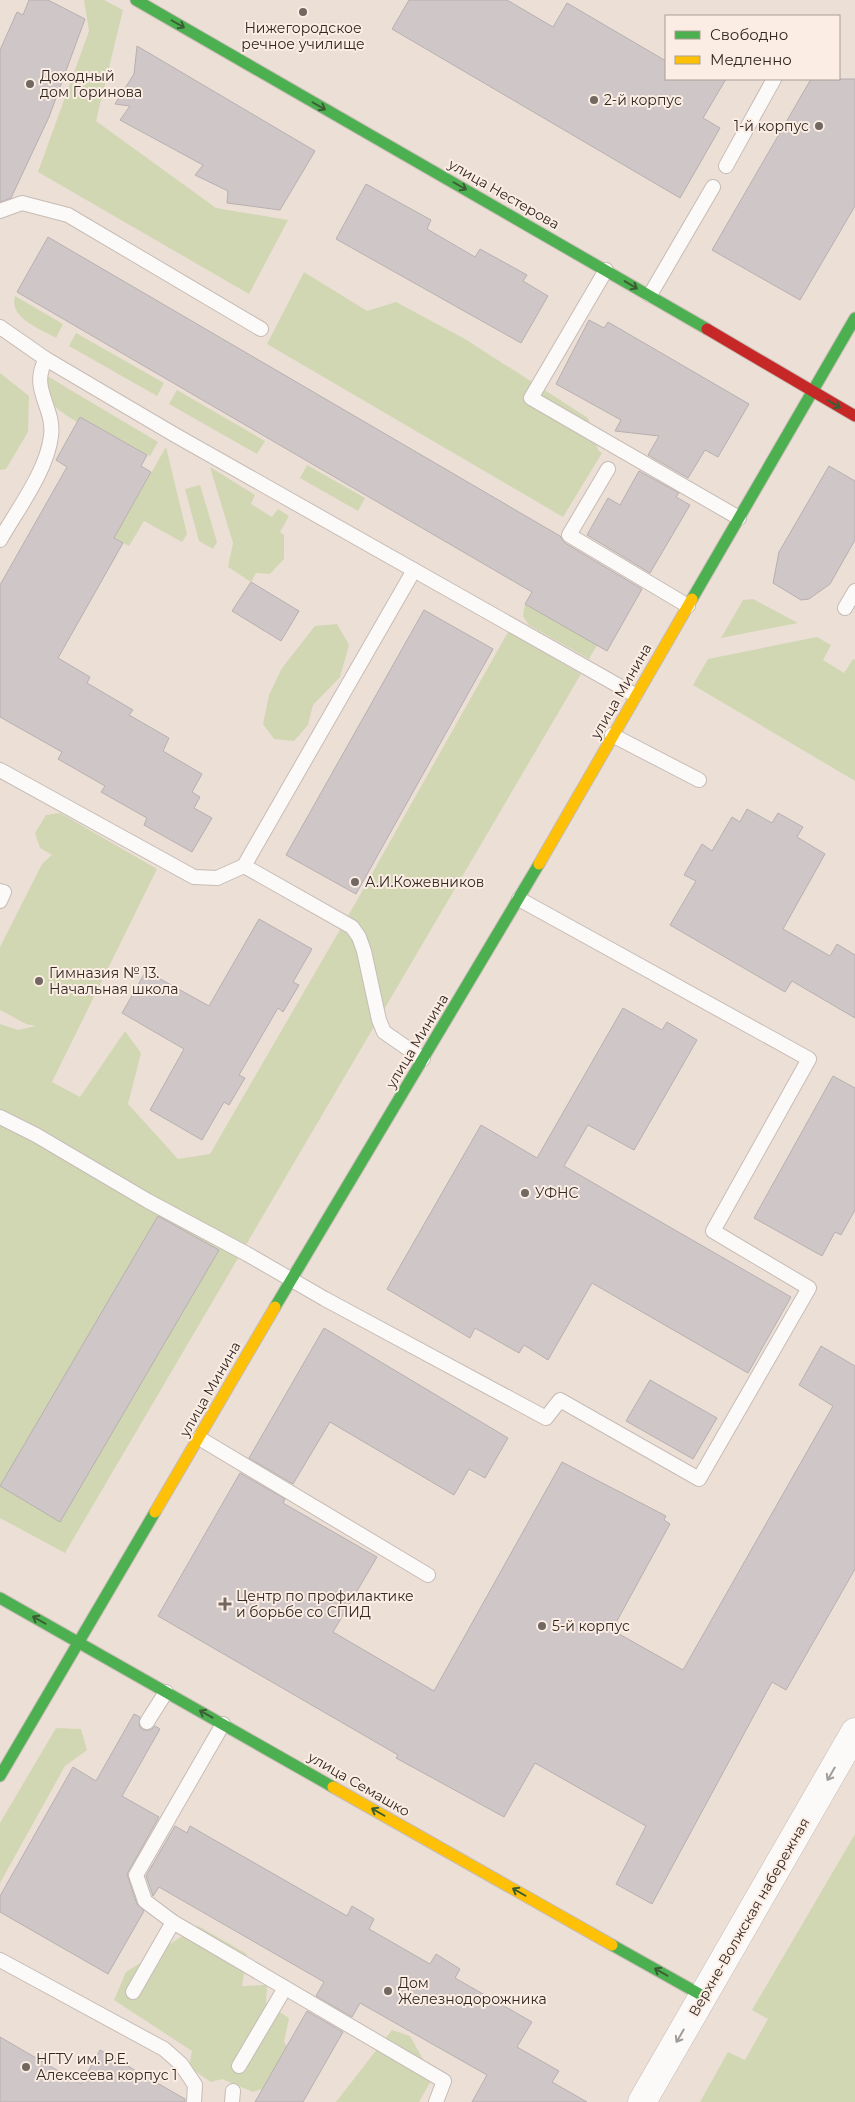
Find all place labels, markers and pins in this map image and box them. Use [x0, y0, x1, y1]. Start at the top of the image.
marker: Нижегородское речное училище [297, 6, 309, 18]
place label: Нижегородское речное училище [241, 19, 365, 53]
place label: Доходный дом Горинова [40, 67, 142, 101]
marker: Доходный дом Горинова [24, 78, 36, 90]
place label: 2-й корпус [604, 91, 682, 109]
marker: 2-й корпус [588, 94, 600, 106]
place label: 1-й корпус [734, 117, 809, 135]
marker: 1-й корпус [813, 120, 825, 132]
place label: А.И.Кожевников [365, 873, 484, 891]
marker: А.И.Кожевников [349, 876, 361, 888]
place label: Гимназия № 13. Начальная школа [49, 964, 178, 998]
marker: Гимназия № 13. Начальная школа [33, 975, 45, 987]
place label: УФНС [535, 1184, 579, 1202]
marker: УФНС [519, 1187, 531, 1199]
place label: Центр по профилактике и борьбе со СПИД [236, 1587, 414, 1621]
marker: Центр по профилактике и борьбе со СПИД [218, 1597, 232, 1611]
place label: 5-й корпус [552, 1617, 630, 1635]
marker: 5-й корпус [536, 1620, 548, 1632]
place label: Дом Железнодорожника [398, 1974, 547, 2008]
marker: Дом Железнодорожника [382, 1985, 394, 1997]
place label: НГТУ им. Р.Е. Алексеева корпус 1 [36, 2050, 177, 2084]
marker: НГТУ им. Р.Е. Алексеева корпус 1 [20, 2061, 32, 2073]

